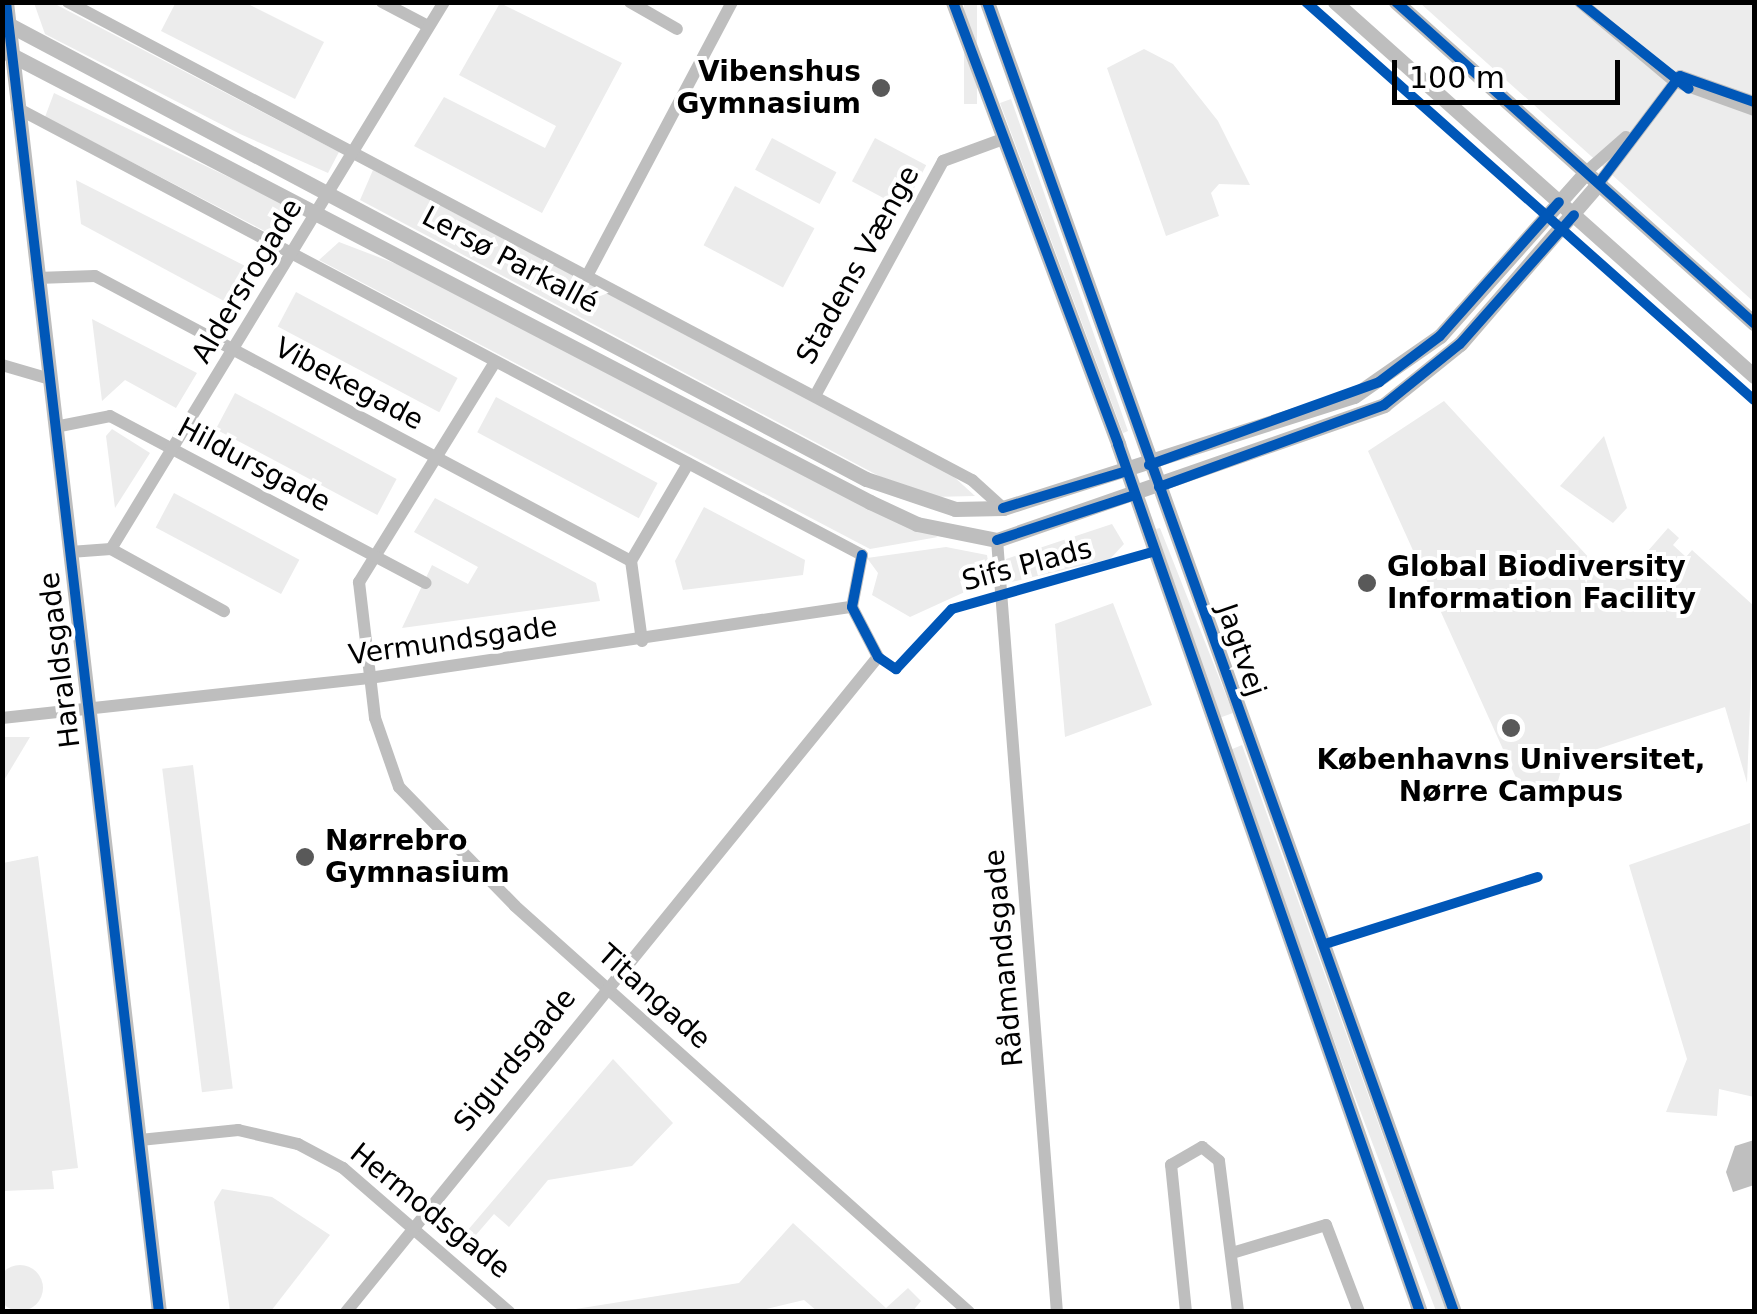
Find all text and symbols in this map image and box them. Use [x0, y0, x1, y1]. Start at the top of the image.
scale bar [1397, 40, 1624, 102]
place label: Vibenshus Gymnasium [676, 55, 861, 121]
text: 100 m [1409, 60, 1505, 95]
marker: Vibenshus Gymnasium [870, 77, 892, 99]
street label: Stadens Vænge [790, 160, 926, 370]
street label: Aldersrogade [185, 193, 309, 369]
street label: Lersø Parkallé [416, 200, 604, 320]
street label: Vibekegade [269, 331, 429, 437]
street label: Hildursgade [172, 411, 336, 519]
street label: Sifs Plads [958, 532, 1096, 598]
place label: Global Biodiversity Information Facility [1387, 550, 1696, 616]
street label: Haraldsgade [33, 570, 87, 750]
marker: Global Biodiversity Information Facility [1356, 572, 1378, 594]
street label: Jagtvej [1210, 599, 1272, 701]
street label: Vermundsgade [347, 610, 559, 672]
marker: Københavns Universitet, Nørre Campus [1500, 717, 1522, 739]
place label: Københavns Universitet, Nørre Campus [1317, 743, 1705, 809]
place label: Nørrebro Gymnasium [325, 824, 510, 890]
marker: Nørrebro Gymnasium [294, 846, 316, 868]
street label: Rådmandsgade [978, 848, 1030, 1068]
street label: Titangade [591, 938, 717, 1056]
street label: Sigurdsgade [447, 982, 583, 1138]
street label: Hermodsgade [343, 1136, 517, 1286]

